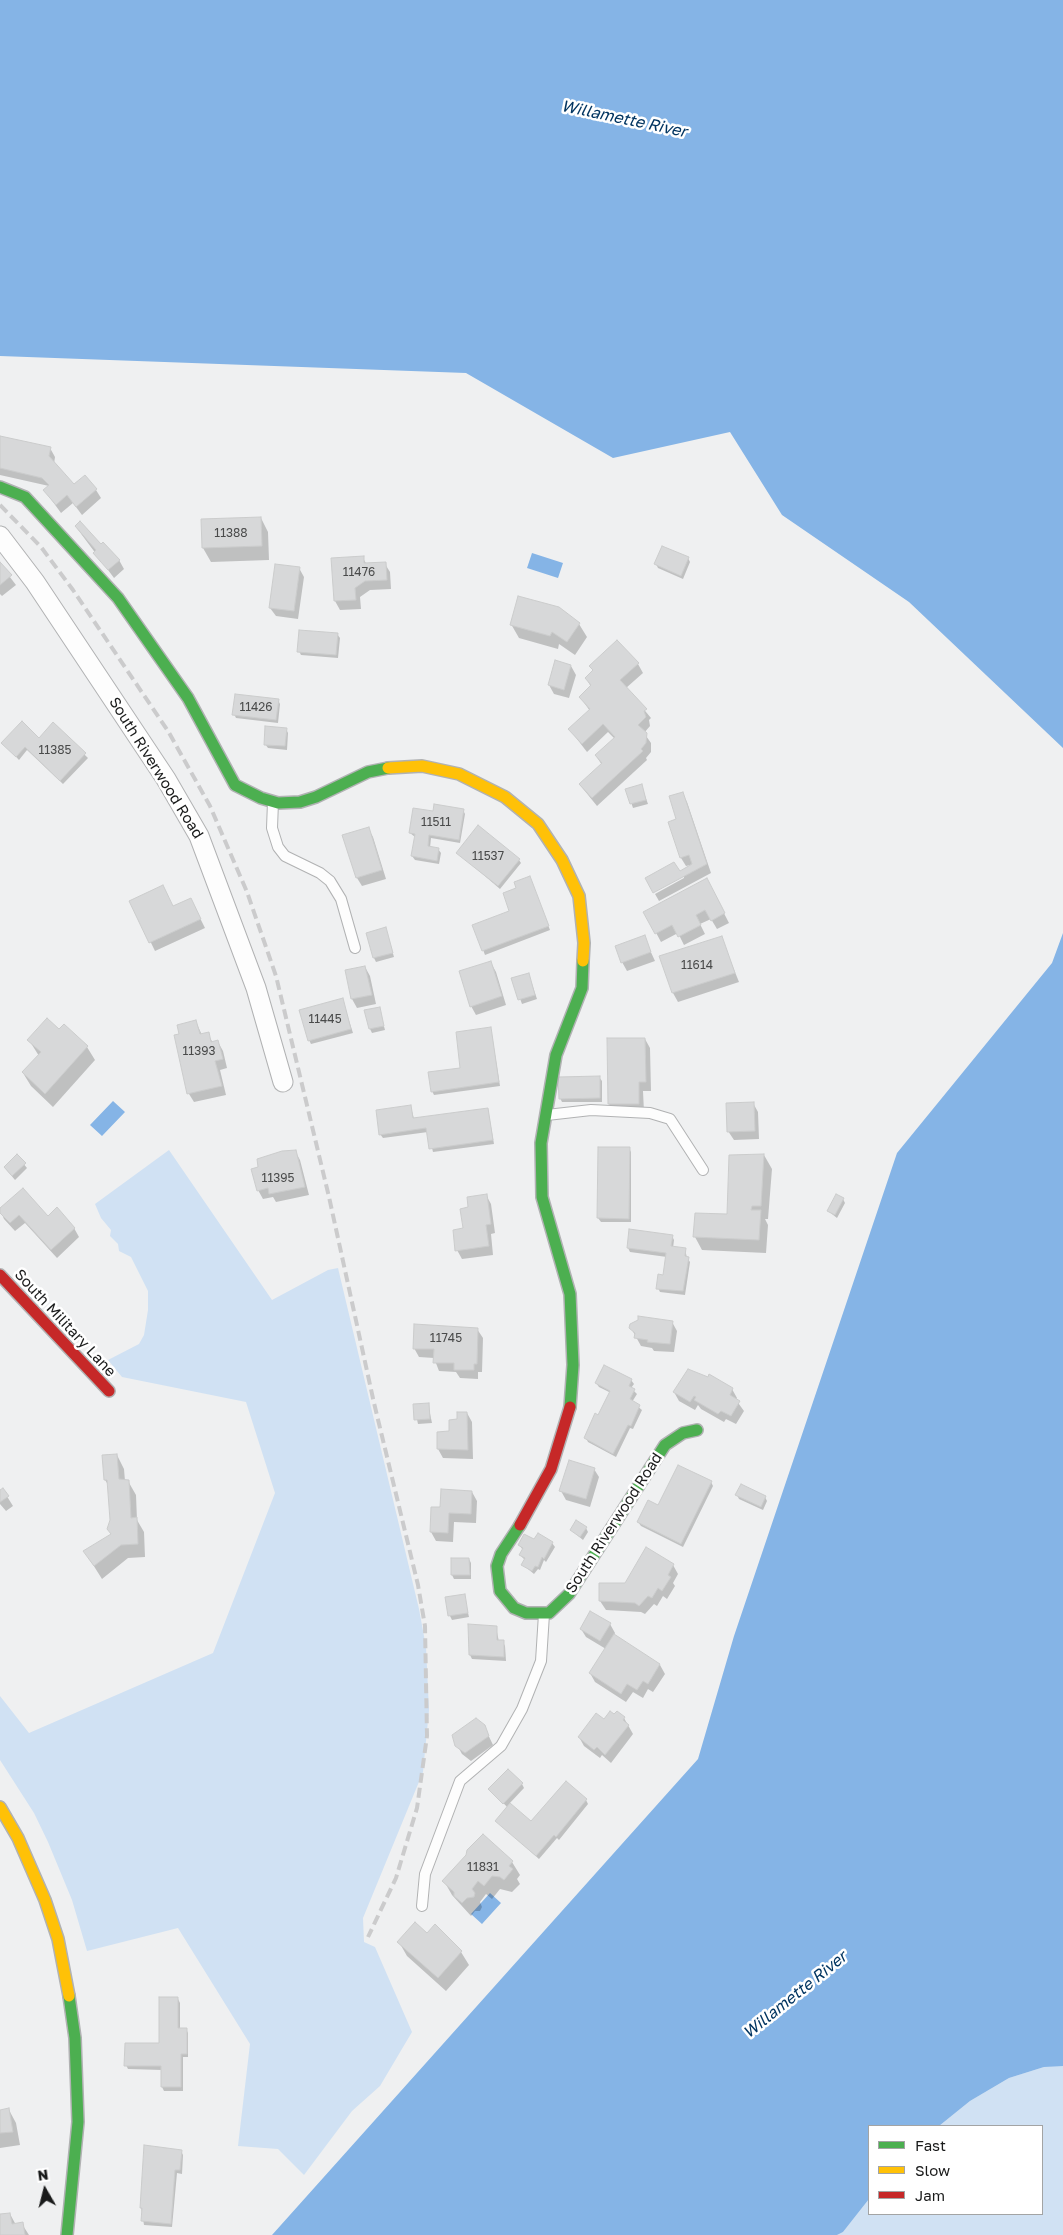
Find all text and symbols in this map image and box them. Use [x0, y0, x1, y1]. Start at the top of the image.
water label: Willamette River [560, 96, 688, 142]
house number: 11388 [214, 526, 248, 540]
house number: 11476 [343, 565, 375, 579]
street label: South Riverwood Road [105, 694, 207, 842]
house number: 11426 [239, 700, 273, 714]
house number: 11385 [39, 743, 71, 757]
house number: 11511 [421, 815, 451, 829]
house number: 11537 [472, 849, 504, 863]
house number: 11614 [681, 958, 713, 972]
house number: 11445 [308, 1012, 342, 1026]
house number: 11393 [183, 1044, 215, 1058]
house number: 11395 [262, 1171, 294, 1185]
street label: South Military Lane [11, 1266, 119, 1380]
house number: 11745 [430, 1331, 462, 1345]
street label: South Riverwood Road [562, 1450, 666, 1596]
house number: 11831 [467, 1860, 499, 1874]
water label: Willamette River [739, 1947, 851, 2043]
legend [868, 2125, 1043, 2215]
text: Fast [915, 2136, 946, 2154]
text: Slow [915, 2161, 950, 2179]
north arrow [20, 2165, 70, 2215]
text: N [36, 2165, 49, 2184]
text: Jam [915, 2186, 945, 2204]

